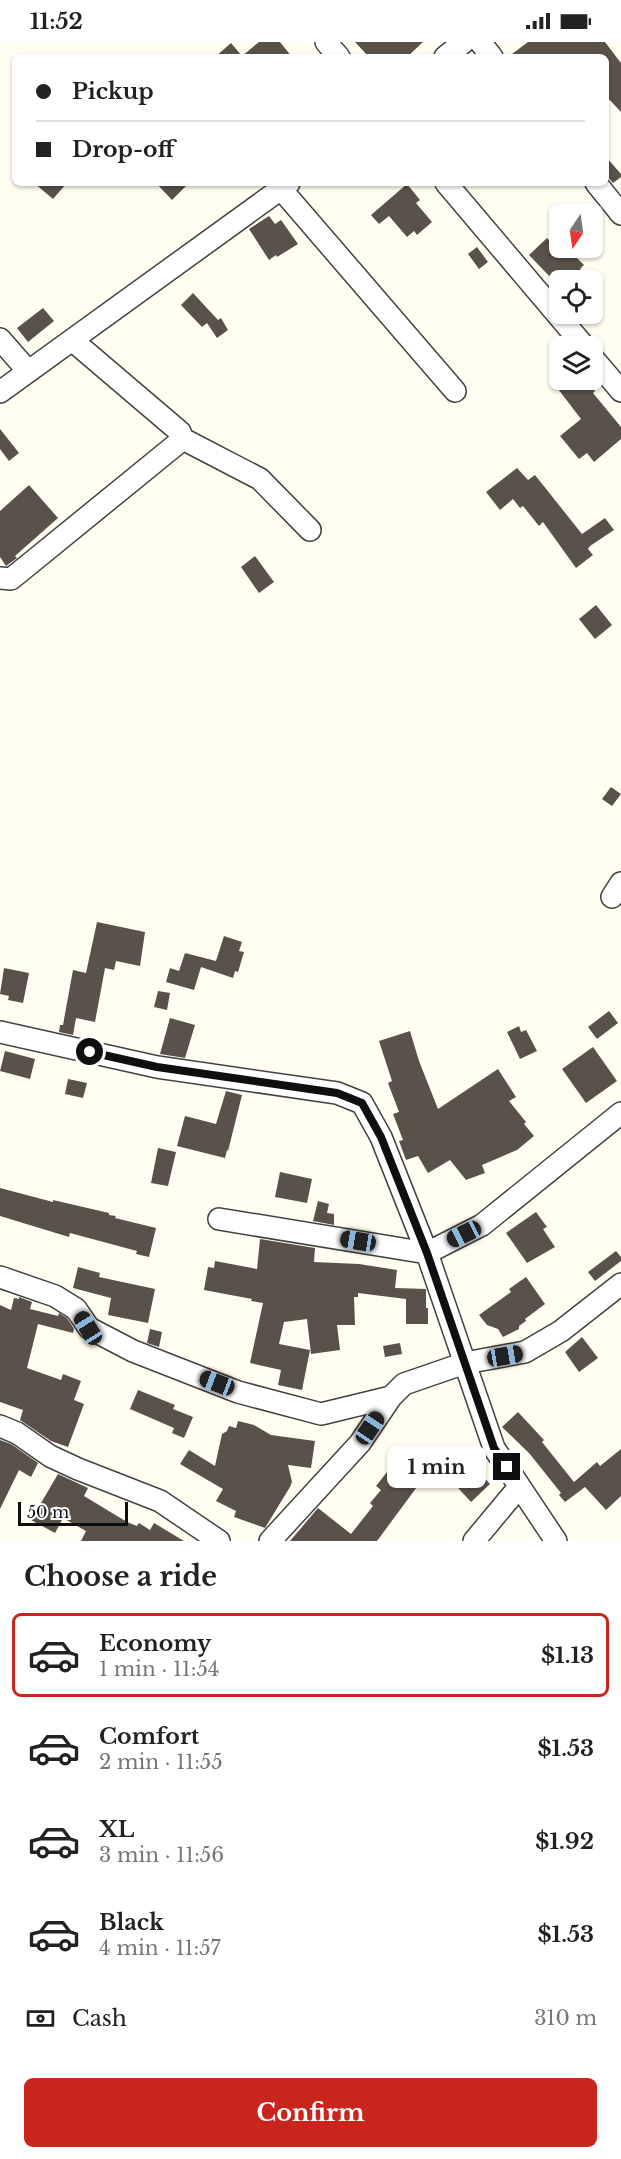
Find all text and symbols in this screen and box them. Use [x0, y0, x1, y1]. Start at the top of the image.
text: 11:52 [30, 8, 83, 35]
text: Pickup [72, 78, 154, 105]
text: Drop-off [72, 136, 174, 163]
north arrow [549, 204, 603, 258]
map controls [549, 204, 603, 390]
button: locate [549, 270, 603, 324]
button: layers [549, 336, 603, 390]
route start [76, 1038, 103, 1065]
car [444, 1218, 484, 1250]
car [339, 1229, 377, 1253]
car [71, 1308, 105, 1348]
car [486, 1344, 524, 1368]
car [197, 1368, 237, 1398]
car [352, 1408, 388, 1448]
callout: 1 min [387, 1446, 486, 1488]
route end [493, 1453, 520, 1480]
text: 1 min [408, 1455, 465, 1479]
scale bar [18, 1499, 128, 1526]
text: 50 m [27, 1502, 69, 1522]
text: Choose a ride [24, 1560, 217, 1593]
icon: car [27, 1628, 81, 1682]
text: Economy [99, 1630, 211, 1657]
text: $1.13 [541, 1642, 594, 1669]
text: 1 min · 11:54 [99, 1657, 220, 1681]
icon: car [27, 1721, 81, 1775]
text: Comfort [99, 1723, 199, 1750]
text: $1.53 [537, 1735, 594, 1762]
text: 2 min · 11:55 [99, 1750, 223, 1774]
icon: car [27, 1814, 81, 1868]
text: XL [99, 1816, 134, 1843]
text: $1.92 [535, 1828, 594, 1855]
text: 3 min · 11:56 [99, 1843, 224, 1867]
icon: car [27, 1907, 81, 1961]
text: Black [99, 1909, 164, 1936]
text: $1.53 [537, 1921, 594, 1948]
text: 4 min · 11:57 [99, 1936, 221, 1960]
icon: cash [24, 2002, 57, 2035]
text: Cash [72, 2005, 127, 2032]
text: 310 m [534, 2006, 597, 2030]
button: Confirm [24, 2078, 597, 2147]

